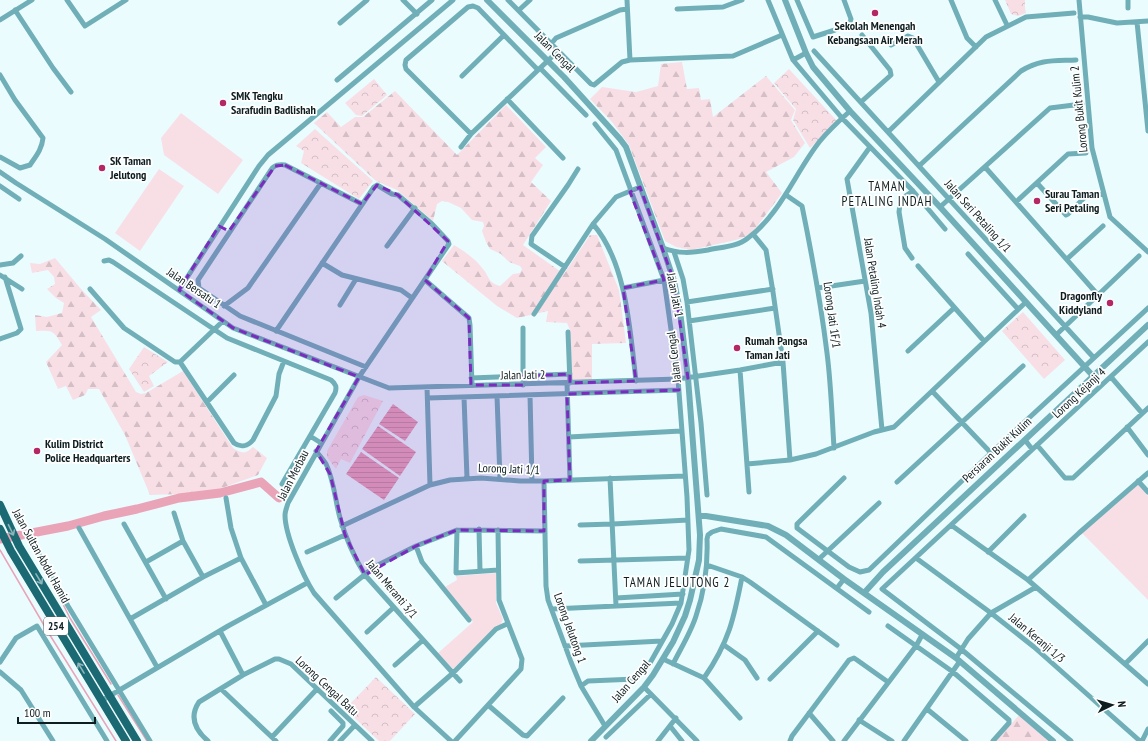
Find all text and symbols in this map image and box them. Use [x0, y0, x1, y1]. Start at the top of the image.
marker: Sekolah Menengah Kebangsaan Air Merah [870, 8, 880, 18]
place label: Sekolah Menengah Kebangsaan Air Merah [827, 18, 923, 47]
street label: Jalan Cengal [531, 28, 579, 75]
street label: Lorong Bukit Kulim 2 [1066, 65, 1091, 153]
place label: SMK Tengku Sarafudin Badlishah [231, 88, 316, 117]
marker: SMK Tengku Sarafudin Badlishah [218, 98, 228, 108]
place label: SK Taman Jelutong [109, 153, 151, 182]
marker: SK Taman Jelutong [97, 163, 107, 173]
street label: Jalan Seri Petaling 1/1 [941, 176, 1015, 255]
district label: TAMAN PETALING INDAH [842, 178, 932, 210]
place label: Surau Taman Seri Petaling [1045, 186, 1099, 215]
marker: Surau Taman Seri Petaling [1032, 196, 1042, 206]
street label: Jalan Petaling Indah 4 [861, 236, 890, 330]
street label: Jalan Bersatu 1 [163, 263, 224, 311]
street label: Jalan Jati 1 [664, 271, 687, 318]
street label: Lorong Jati 1F/1 [820, 281, 845, 349]
place label: Dragonfly Kiddyland [1059, 288, 1102, 317]
marker: Dragonfly Kiddyland [1105, 298, 1115, 308]
street label: Jalan Cengal [663, 331, 684, 384]
place label: Rumah Pangsa Taman Jati [745, 333, 807, 362]
marker: Rumah Pangsa Taman Jati [732, 343, 742, 353]
street label: Lorong Kejanji 4 [1049, 364, 1109, 421]
street label: Jalan Jati 2 [500, 367, 545, 382]
street label: Persiaran Bukit Kulim [959, 414, 1034, 485]
place label: Kulim District Police Headquarters [45, 436, 131, 465]
marker: Kulim District Police Headquarters [32, 446, 42, 456]
street label: Jalan Merbau [273, 447, 312, 503]
street label: Lorong Jati 1/1 [478, 460, 540, 477]
street label: Jalan Sultan Abdul Hamid [9, 505, 74, 605]
one-way arrow [8, 523, 16, 535]
street label: Jalan Meranti 3/1 [363, 556, 421, 621]
one-way arrow [36, 573, 44, 585]
district label: TAMAN JELUTONG 2 [624, 574, 730, 591]
street label: Lorong Jelutong 1 [551, 591, 590, 665]
street label: Jalan Keranji 1/3 [1005, 609, 1069, 666]
road number: 254 [44, 617, 68, 635]
street label: Lorong Cengal Batu [293, 653, 362, 719]
street label: Jalan Cengal [607, 656, 653, 706]
one-way arrow [77, 662, 85, 674]
north arrow [1092, 685, 1132, 725]
scale bar [18, 699, 95, 725]
text: N [1115, 701, 1129, 708]
text: 100 m [24, 705, 51, 720]

